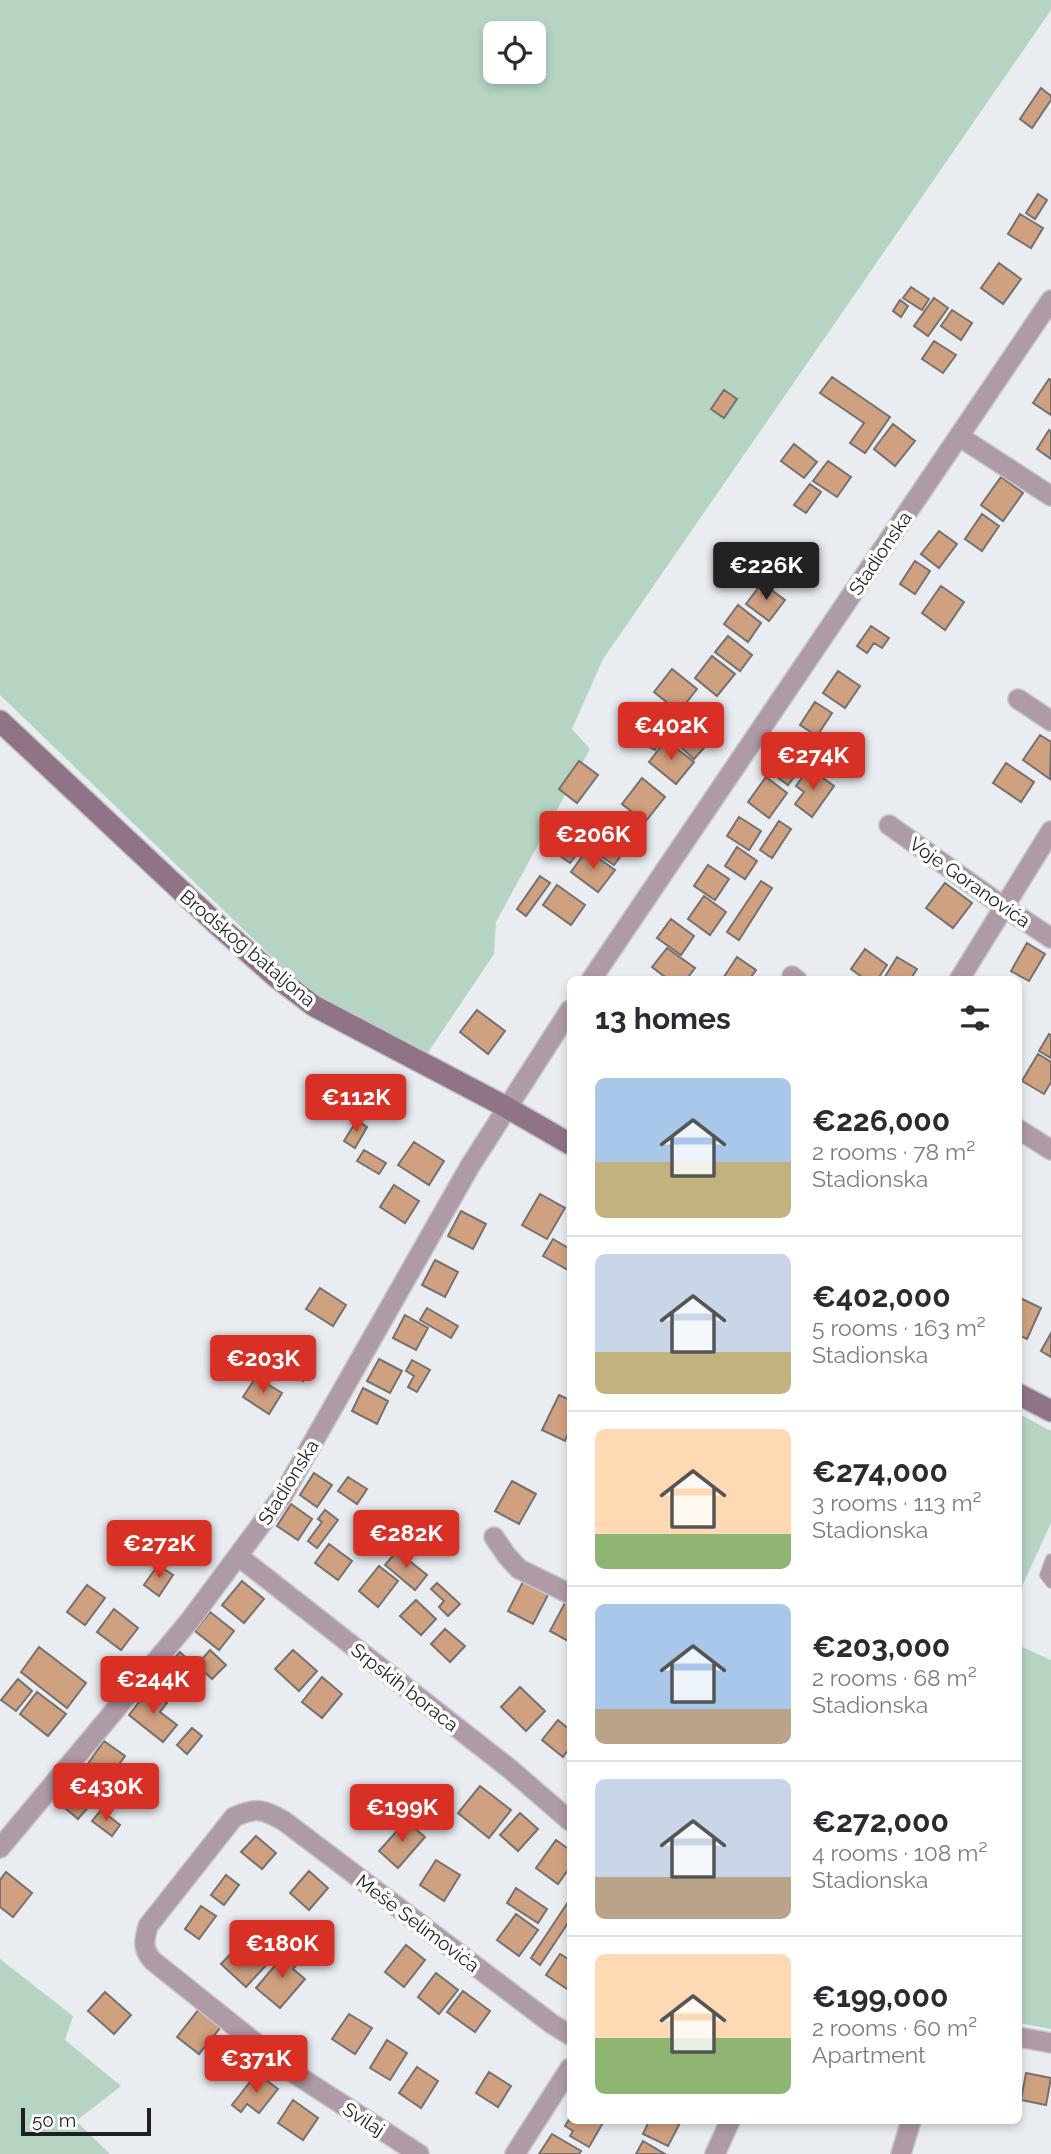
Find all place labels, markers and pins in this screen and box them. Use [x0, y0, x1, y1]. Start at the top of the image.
pin: €226K [717, 542, 815, 602]
pin: €402K [622, 702, 720, 762]
pin: €274K [764, 732, 862, 792]
pin: €206K [544, 812, 642, 871]
pin: €112K [307, 1074, 405, 1134]
pin: €203K [214, 1336, 312, 1395]
pin: €282K [357, 1510, 455, 1570]
pin: €272K [110, 1520, 208, 1580]
pin: €244K [104, 1656, 202, 1716]
pin: €430K [57, 1764, 155, 1823]
pin: €199K [353, 1784, 451, 1844]
pin: €180K [233, 1920, 331, 1980]
pin: €371K [207, 2036, 305, 2095]

